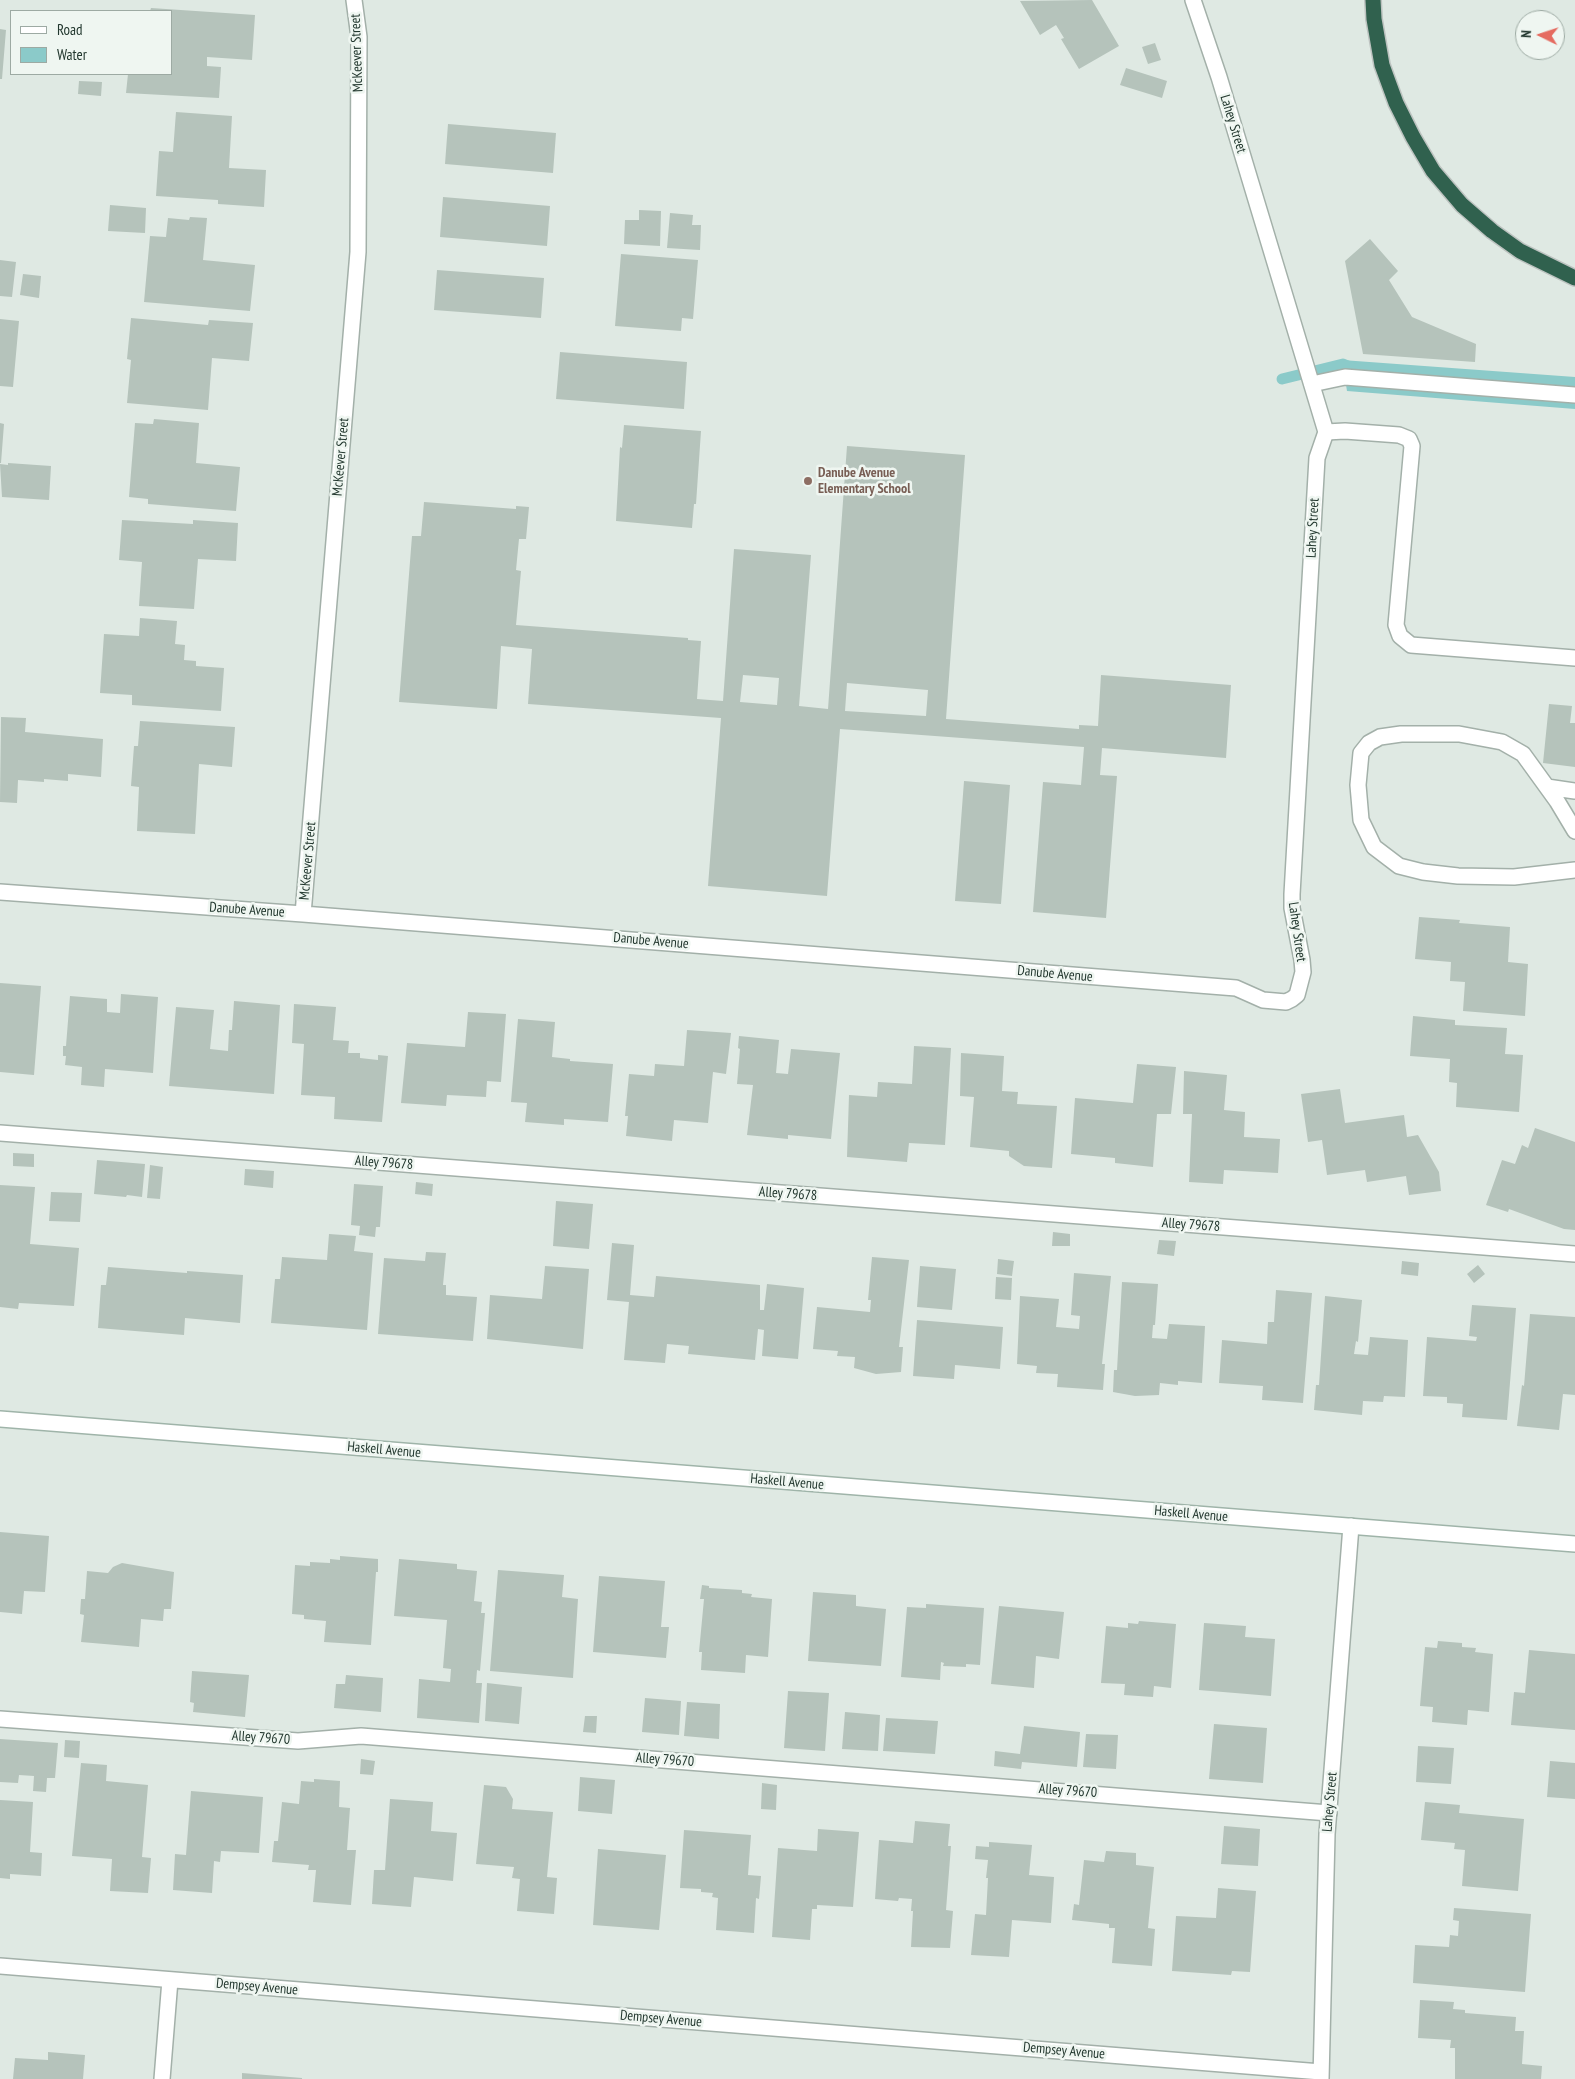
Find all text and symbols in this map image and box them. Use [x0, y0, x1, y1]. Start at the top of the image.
legend [10, 10, 172, 75]
north arrow [1515, 10, 1565, 60]
street label: McKeever Street [347, 13, 367, 93]
text: Road [57, 20, 83, 39]
text: N [1517, 30, 1535, 38]
text: Water [57, 45, 87, 64]
street label: Lahey Street [1216, 93, 1250, 155]
street label: McKeever Street [329, 417, 353, 497]
place label: Danube Avenue Elementary School [818, 465, 911, 498]
marker: Danube Avenue Elementary School [802, 475, 814, 487]
street label: Lahey Street [1303, 498, 1323, 558]
street label: McKeever Street [296, 821, 320, 901]
street label: Danube Avenue [209, 899, 285, 921]
street label: Lahey Street [1284, 901, 1310, 963]
street label: Danube Avenue [613, 929, 689, 953]
street label: Danube Avenue [1017, 962, 1093, 986]
street label: Alley 79678 [354, 1153, 414, 1173]
street label: Alley 79678 [758, 1184, 818, 1204]
street label: Alley 79678 [1161, 1215, 1221, 1235]
street label: Haskell Avenue [347, 1438, 421, 1462]
street label: Haskell Avenue [750, 1470, 824, 1494]
street label: Haskell Avenue [1154, 1502, 1228, 1526]
street label: Alley 79670 [231, 1728, 291, 1748]
street label: Alley 79670 [635, 1750, 695, 1770]
street label: Lahey Street [1319, 1771, 1341, 1833]
street label: Alley 79670 [1038, 1781, 1098, 1801]
street label: Dempsey Avenue [215, 1975, 299, 1999]
street label: Dempsey Avenue [619, 2007, 703, 2031]
street label: Dempsey Avenue [1022, 2039, 1106, 2063]

